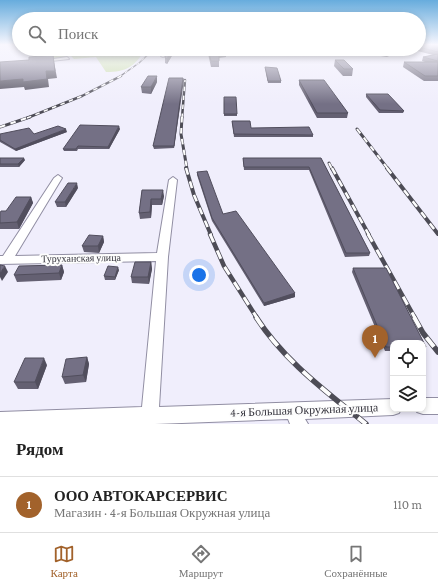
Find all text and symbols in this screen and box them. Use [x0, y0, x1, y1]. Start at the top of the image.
search box [12, 12, 426, 56]
icon: search [26, 23, 48, 45]
text: Поиск [58, 26, 98, 42]
street label: Туруханская улица [41, 252, 122, 264]
your location [189, 265, 209, 285]
pin: 1 [362, 325, 388, 358]
map controls [390, 340, 426, 412]
button: locate [390, 340, 426, 376]
button: layers [390, 376, 426, 412]
street label: 4-я Большая Окружная улица [230, 400, 379, 420]
text: Рядом [16, 440, 64, 459]
text: ООО АВТОКАРСЕРВИС [54, 488, 228, 504]
text: 1 [27, 497, 31, 512]
text: 110 m [393, 497, 422, 512]
text: Магазин · 4-я Большая Окружная улица [54, 505, 270, 520]
tab: Карта [51, 543, 78, 579]
tab: Маршрут [179, 543, 223, 579]
tab: Сохранённые [324, 543, 387, 579]

